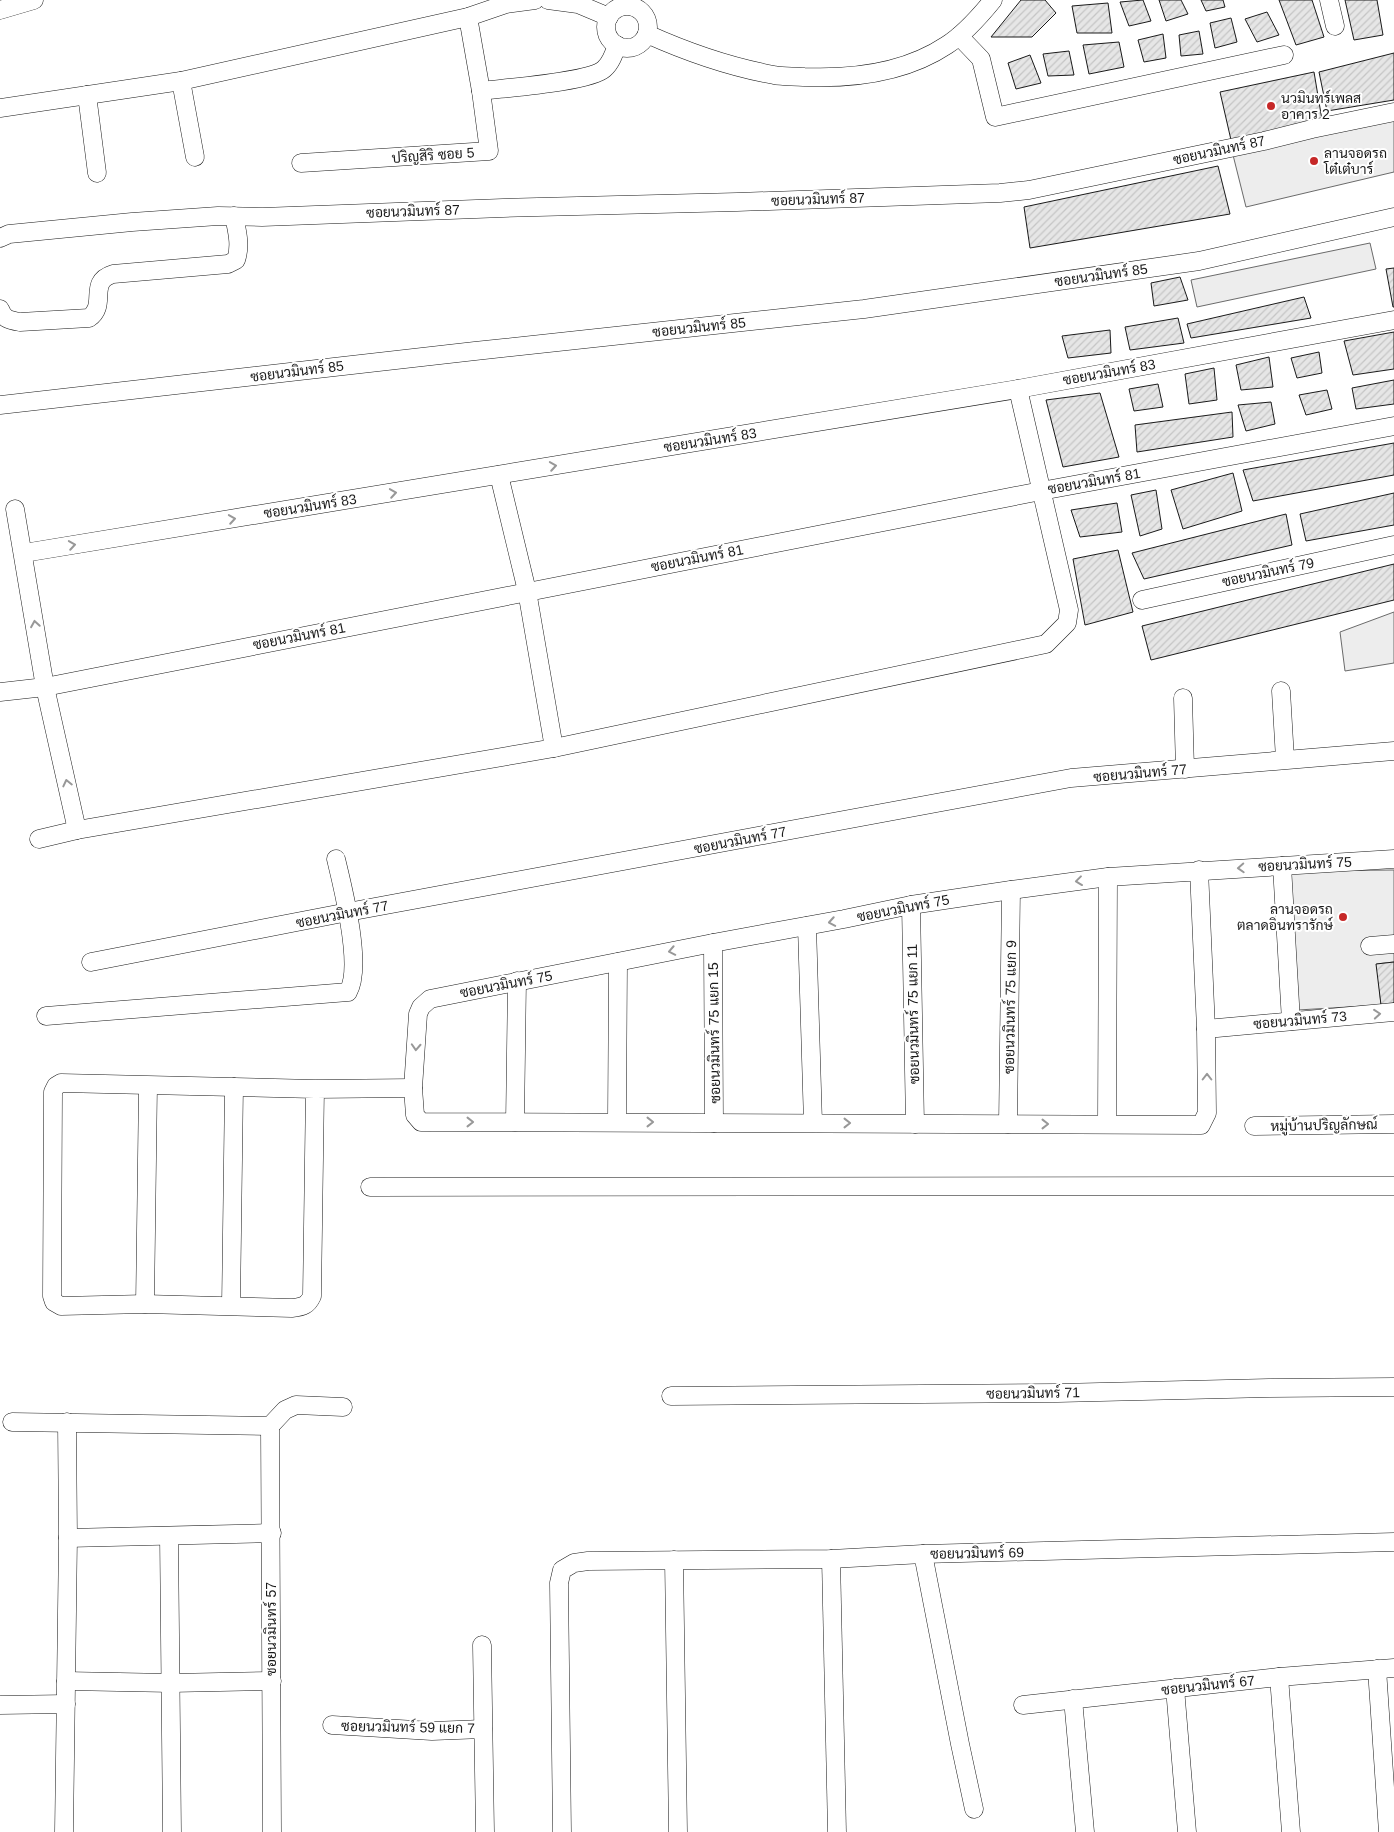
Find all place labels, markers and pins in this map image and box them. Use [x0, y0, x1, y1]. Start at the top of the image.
place label: นวมินทร์เพลส อาคาร 2 [1281, 89, 1361, 122]
marker: นวมินทร์เพลส อาคาร 2 [1265, 100, 1277, 112]
place label: ลานจอดรถ โต๋เต๋บาร์ [1323, 145, 1387, 177]
marker: ลานจอดรถ โต๋เต๋บาร์ [1308, 155, 1320, 167]
place label: ลานจอดรถ ตลาดอินทรารักษ์ [1237, 901, 1334, 933]
marker: ลานจอดรถ ตลาดอินทรารักษ์ [1337, 911, 1349, 923]

